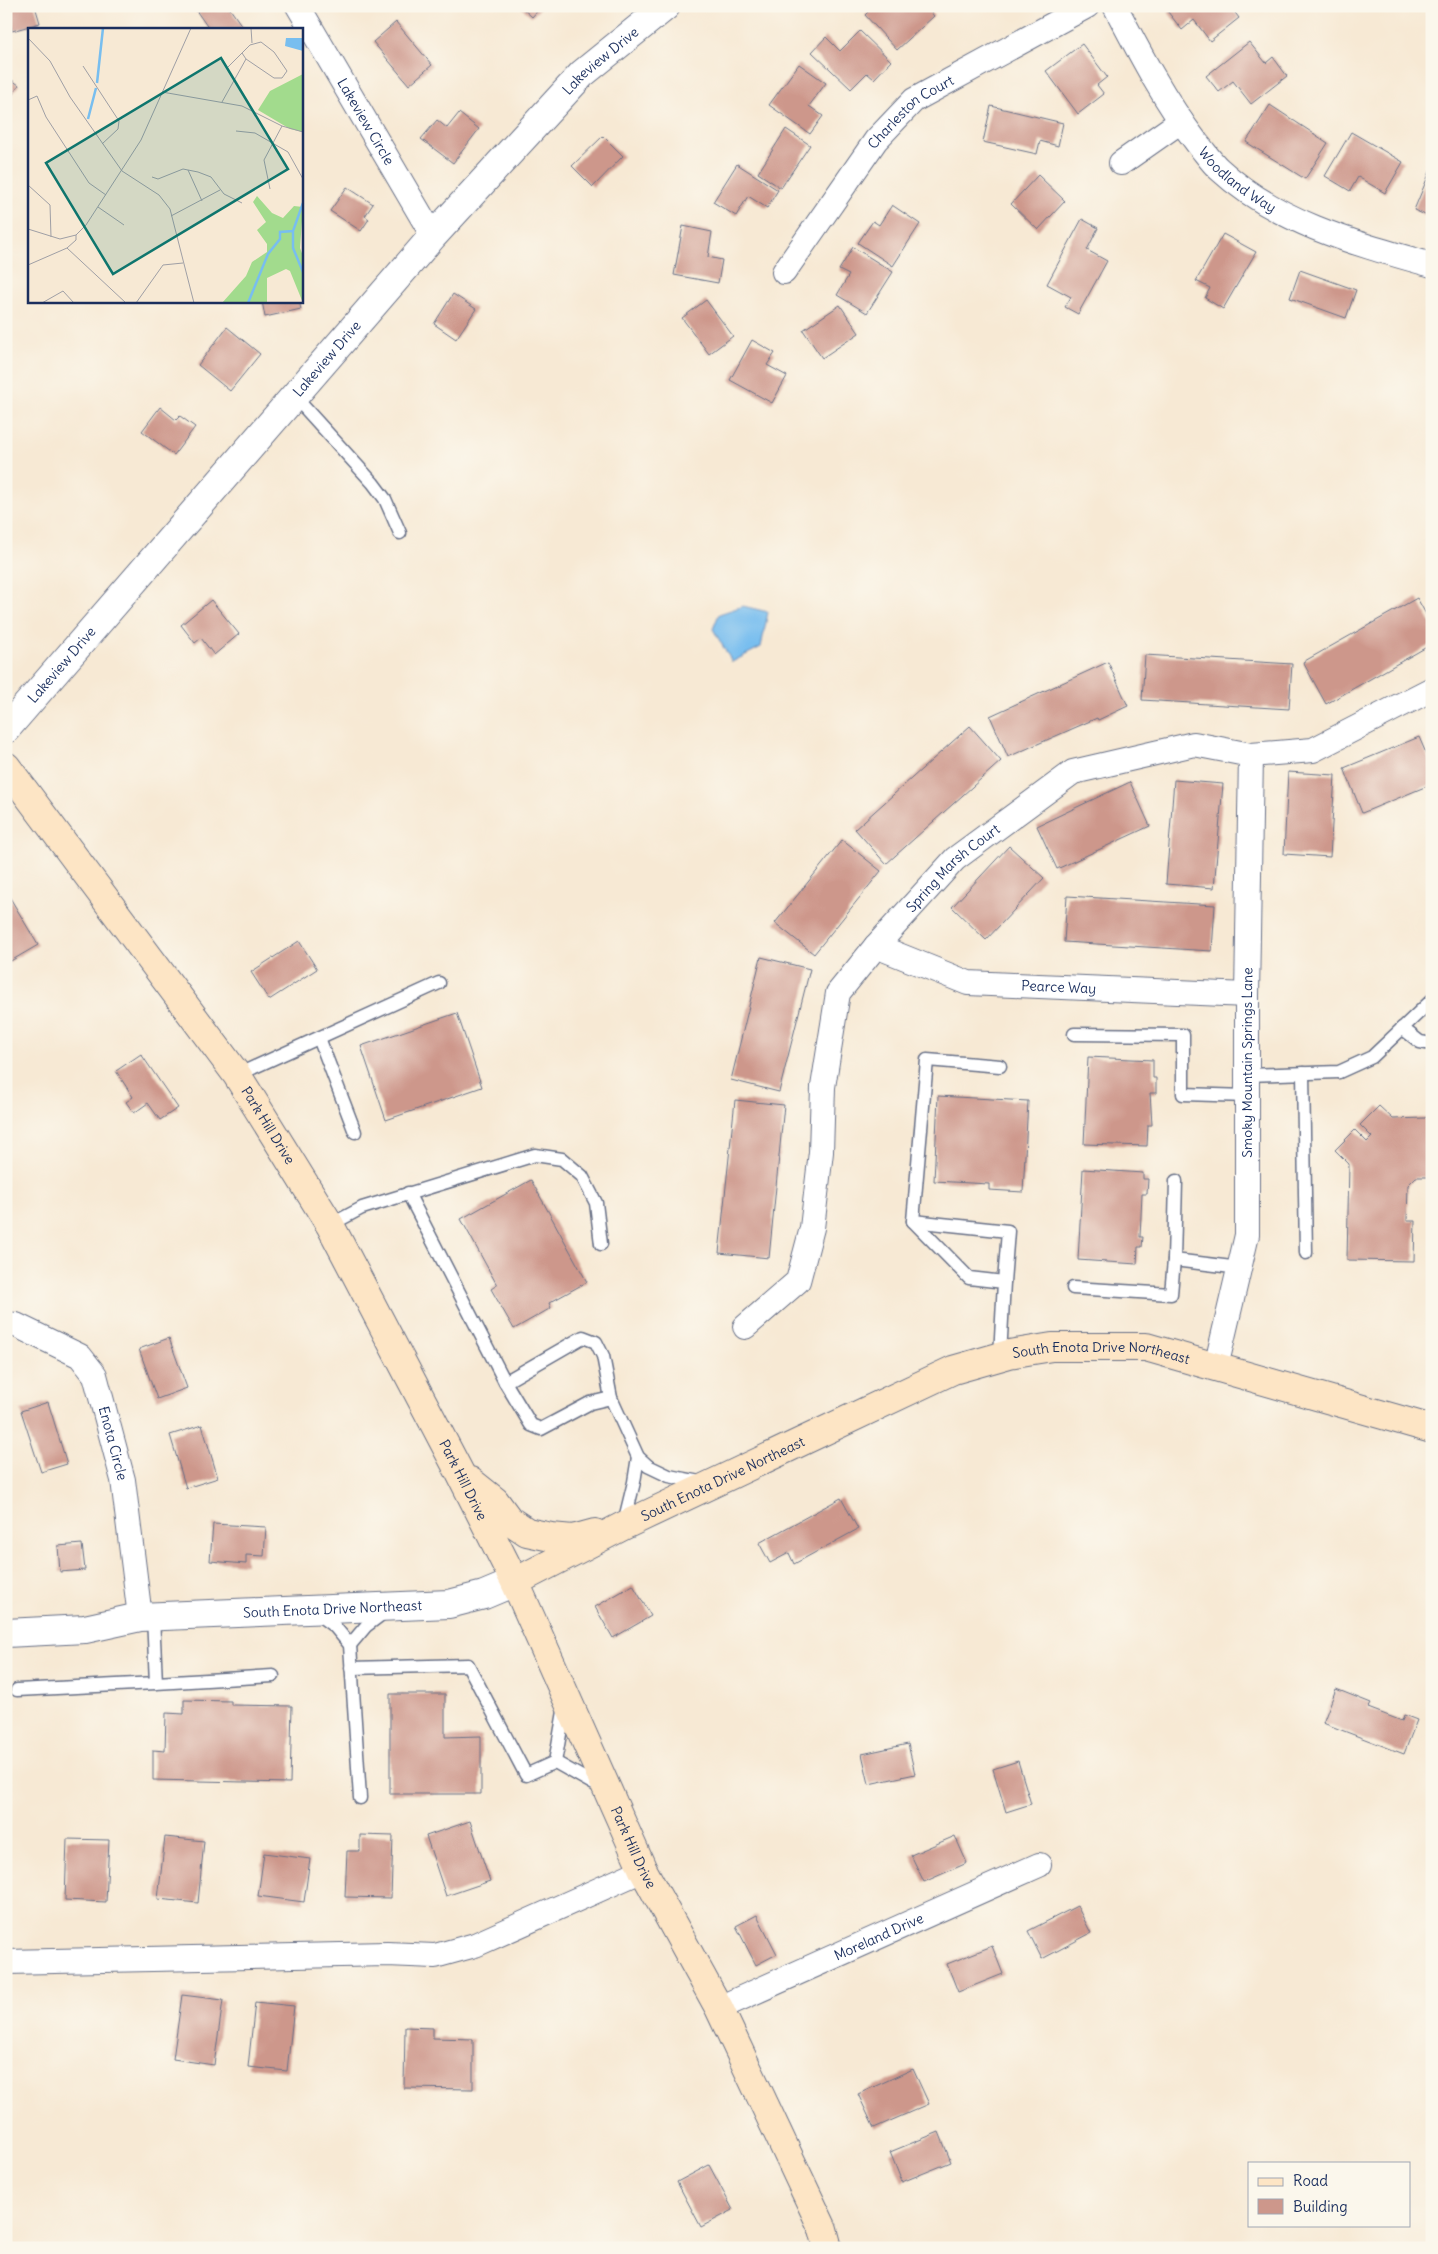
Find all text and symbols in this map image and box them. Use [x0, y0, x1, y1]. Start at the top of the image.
street label: Lakeview Drive [559, 23, 642, 98]
inset map [28, 28, 302, 302]
street label: Charleston Court [864, 71, 957, 152]
street label: Lakeview Circle [333, 75, 398, 168]
street label: Woodland Way [1195, 143, 1279, 217]
street label: Lakeview Drive [289, 317, 365, 400]
street label: Lakeview Drive [24, 623, 100, 707]
street label: Spring Marsh Court [902, 820, 1004, 916]
street label: Smoky Mountain Springs Lane [1238, 967, 1256, 1158]
street label: Pearce Way [1021, 976, 1097, 998]
street label: Park Hill Drive [237, 1083, 299, 1168]
street label: South Enota Drive Northeast [1011, 1338, 1192, 1368]
street label: Enota Circle [95, 1404, 132, 1482]
street label: South Enota Drive Northeast [638, 1432, 808, 1525]
street label: Park Hill Drive [435, 1437, 491, 1523]
street label: South Enota Drive Northeast [243, 1596, 423, 1622]
street label: Park Hill Drive [607, 1804, 660, 1891]
street label: Moreland Drive [831, 1909, 926, 1964]
legend [1248, 2162, 1410, 2226]
text: Road [1293, 2171, 1328, 2190]
text: Building [1293, 2197, 1348, 2216]

